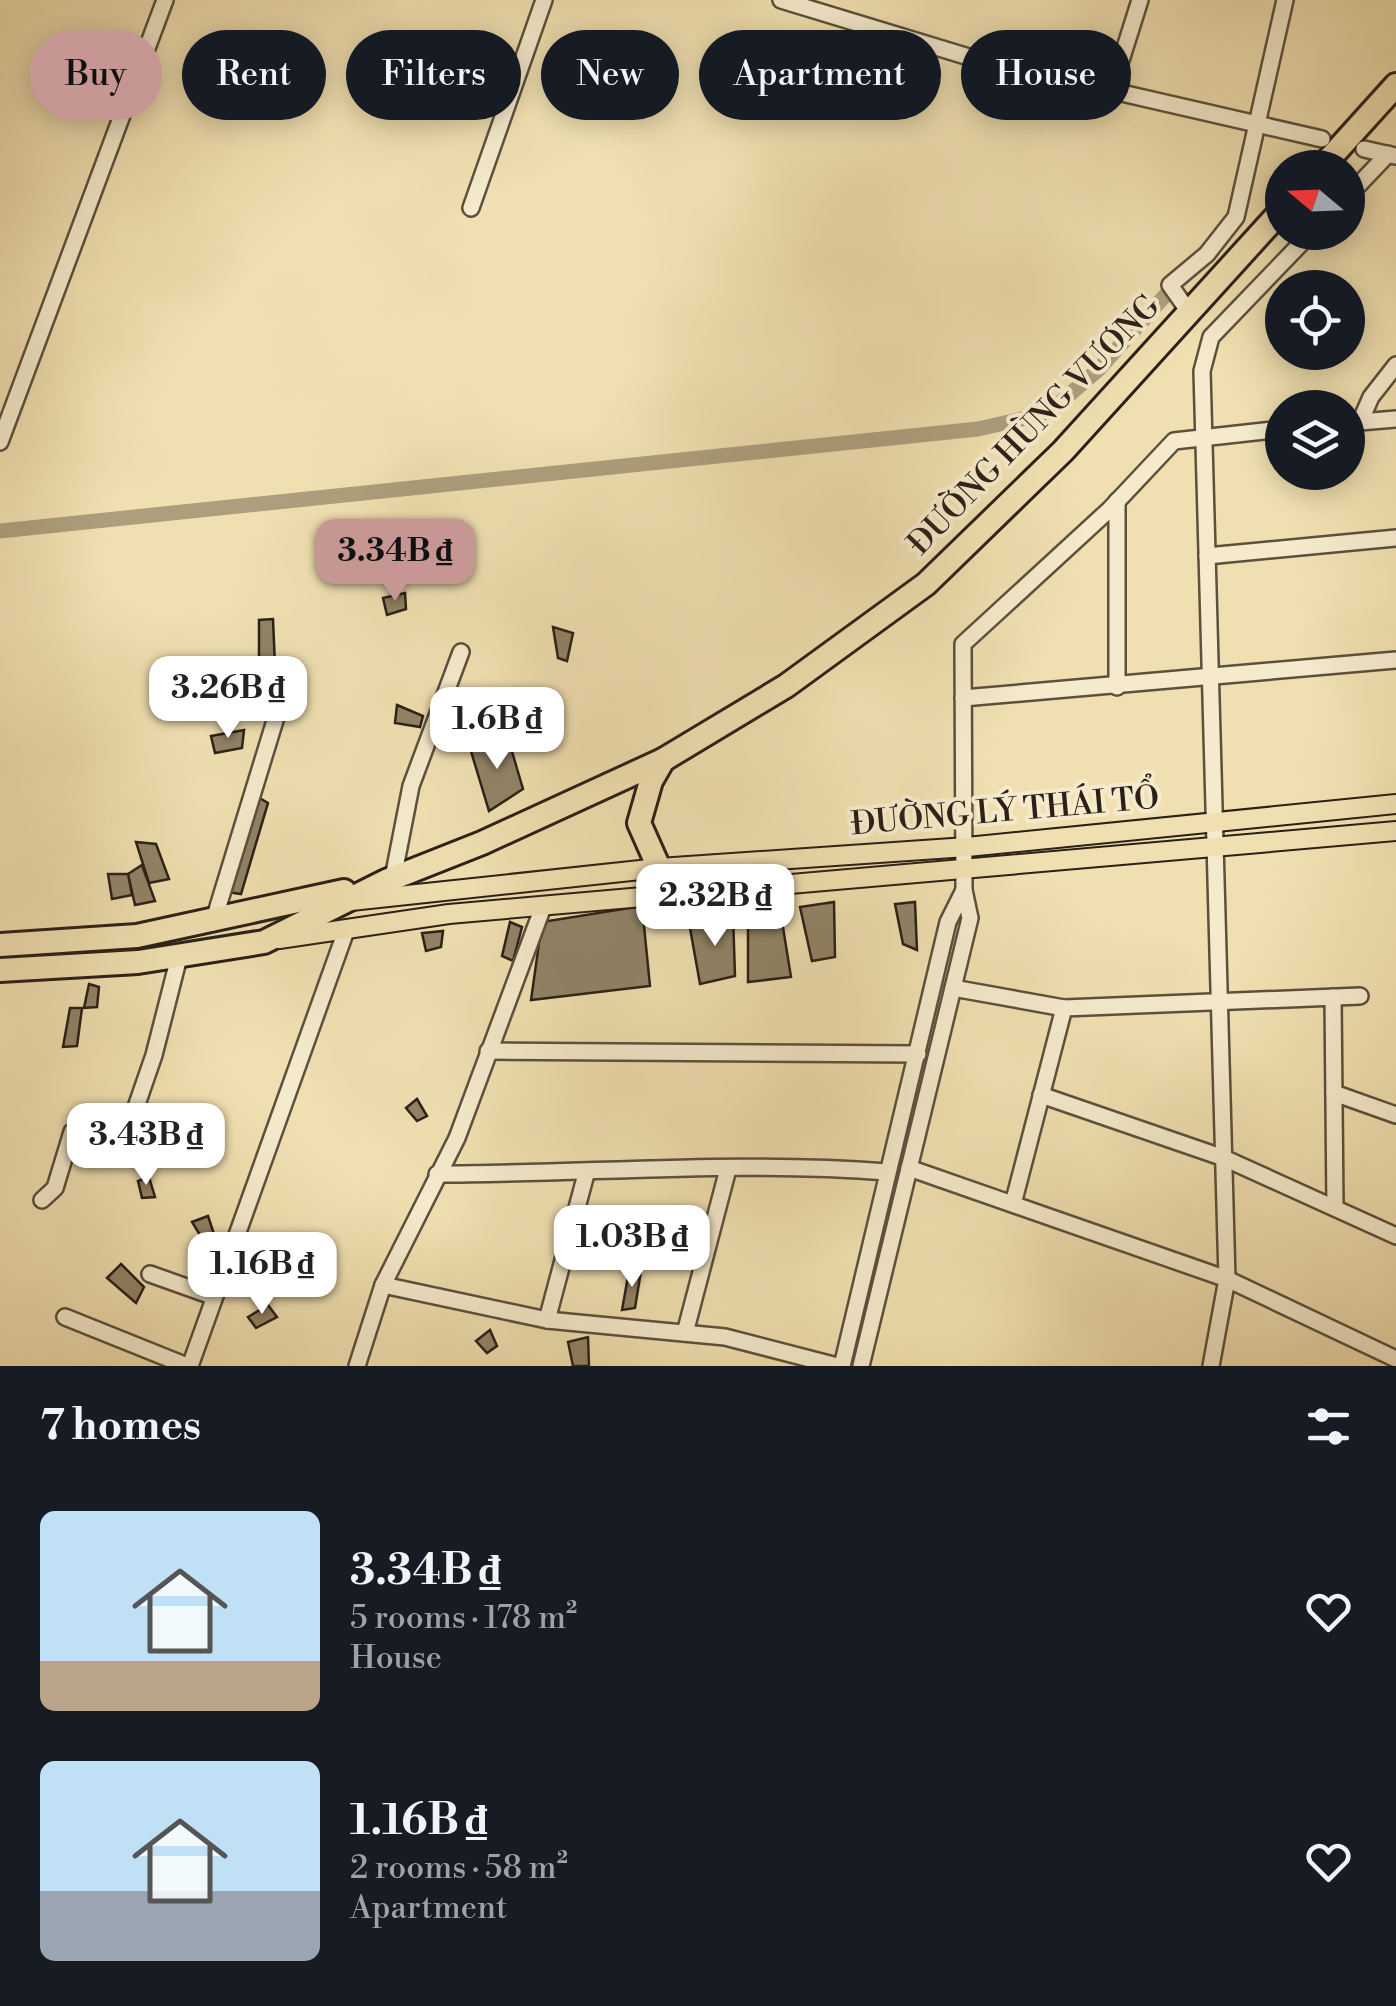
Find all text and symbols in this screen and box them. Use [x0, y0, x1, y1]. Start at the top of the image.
chip: Buy [30, 30, 162, 120]
chip: Rent [182, 30, 326, 120]
chip: Filters [346, 30, 521, 120]
chip: New [541, 30, 679, 120]
chip: Apartment [699, 30, 941, 120]
chip: House [961, 30, 1131, 120]
north arrow [1265, 150, 1365, 250]
map controls [1265, 150, 1365, 490]
button: locate [1265, 270, 1365, 370]
street label: ĐƯỜNG HÙNG VƯƠNG [898, 285, 1169, 563]
button: layers [1265, 390, 1365, 490]
pin: 3.34B ₫ [303, 519, 487, 604]
text: 3.34B ₫ [338, 531, 452, 571]
pin: 3.26B ₫ [136, 656, 320, 741]
text: 3.26B ₫ [171, 668, 285, 708]
pin: 1.6B ₫ [416, 687, 578, 772]
text: 1.6B ₫ [452, 699, 542, 739]
street label: ĐƯỜNG LÝ THÁI TỔ [849, 771, 1161, 844]
pin: 2.32B ₫ [623, 864, 807, 949]
text: 2.32B ₫ [658, 876, 772, 916]
pin: 3.43B ₫ [54, 1103, 238, 1188]
text: 3.43B ₫ [89, 1115, 203, 1155]
pin: 1.03B ₫ [540, 1205, 724, 1290]
text: 1.03B ₫ [576, 1217, 688, 1257]
pin: 1.16B ₫ [170, 1232, 354, 1317]
text: 1.16B ₫ [210, 1244, 314, 1284]
icon: filters [1301, 1399, 1356, 1454]
text: 7 homes [40, 1400, 201, 1453]
text: 3.34B ₫ [350, 1545, 501, 1598]
icon: home [120, 1551, 240, 1671]
icon: heart [1301, 1584, 1356, 1639]
text: 5 rooms · 178 m² [350, 1598, 577, 1638]
text: House [350, 1638, 442, 1678]
text: 1.16B ₫ [350, 1795, 487, 1848]
icon: home [120, 1801, 240, 1921]
icon: heart [1301, 1834, 1356, 1889]
text: 2 rooms · 58 m² [350, 1848, 568, 1888]
text: Apartment [350, 1888, 507, 1928]

